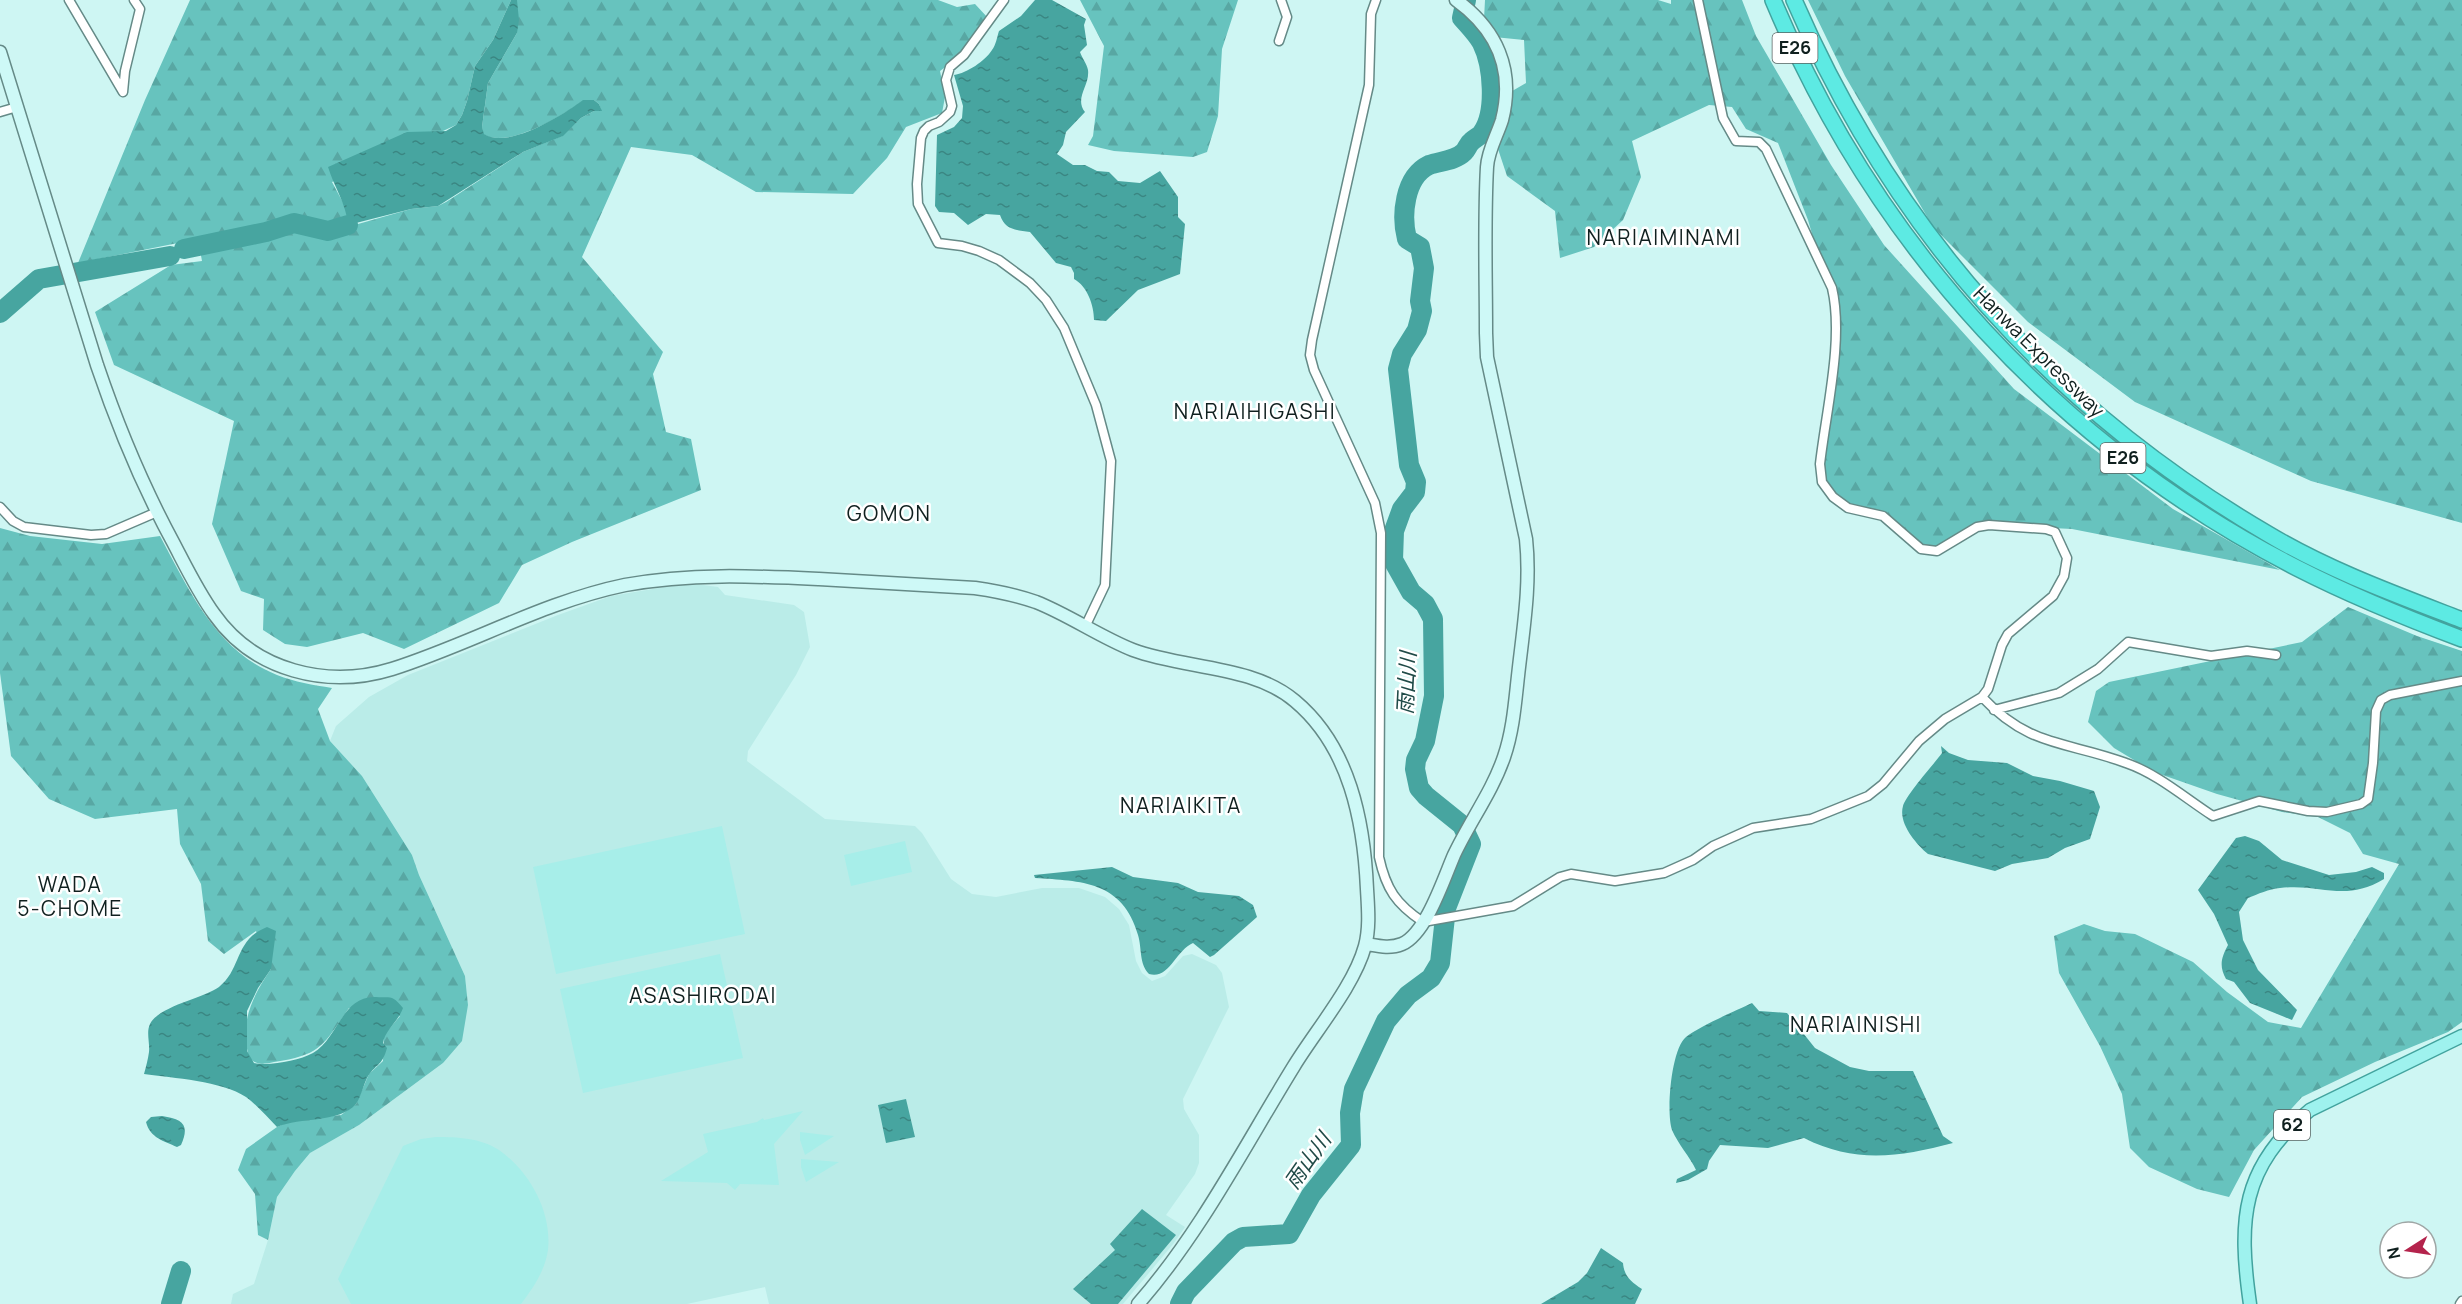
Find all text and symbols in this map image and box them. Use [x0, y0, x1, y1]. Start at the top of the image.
road number: E26 [1772, 33, 1818, 63]
district label: NARIAIMINAMI [1587, 223, 1741, 251]
street label: Hanwa Expressway [1968, 280, 2111, 424]
district label: NARIAIHIGASHI [1174, 397, 1336, 425]
road number: E26 [2100, 443, 2146, 473]
district label: GOMON [847, 499, 931, 527]
water label: 雨山川 [1390, 649, 1422, 715]
district label: NARIAIKITA [1120, 791, 1242, 819]
district label: WADA 5-CHOME [17, 870, 123, 922]
district label: ASASHIRODAI [629, 981, 777, 1009]
district label: NARIAINISHI [1790, 1010, 1922, 1038]
road number: 62 [2274, 1110, 2310, 1140]
water label: 雨山川 [1278, 1125, 1338, 1194]
north arrow [2378, 1220, 2438, 1280]
text: N [2381, 1245, 2405, 1261]

